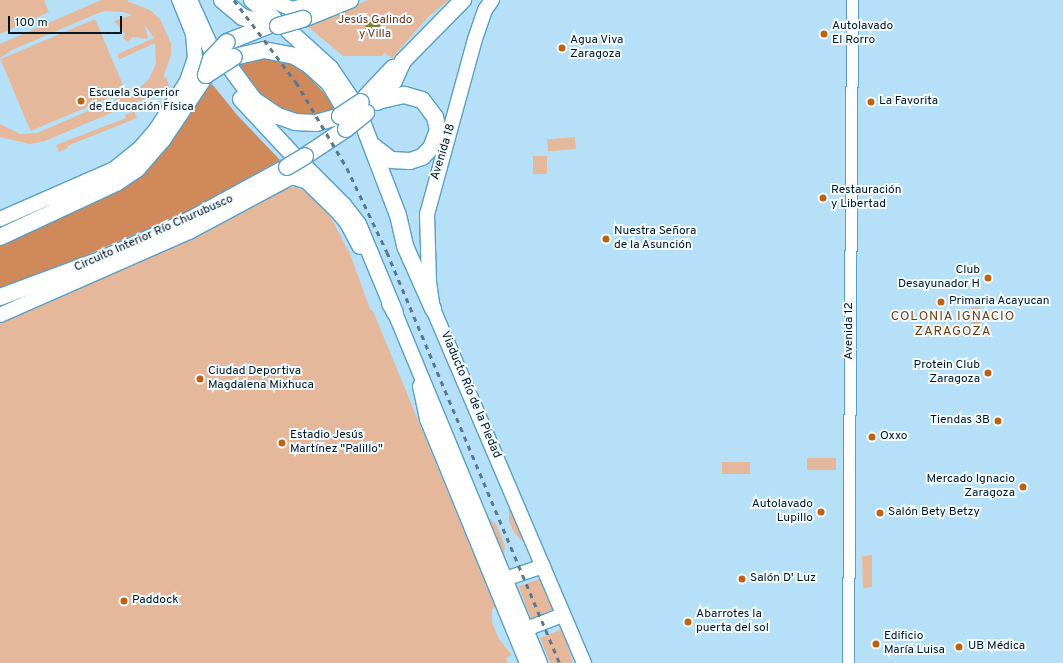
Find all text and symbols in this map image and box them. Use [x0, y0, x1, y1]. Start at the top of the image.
scale bar [10, 8, 124, 34]
park label: Jesús Galindo y Villa [338, 14, 412, 42]
text: 100 m [15, 15, 48, 31]
place label: Autolavado El Rorro [832, 20, 893, 48]
marker: Autolavado El Rorro [819, 29, 829, 39]
place label: Agua Viva Zaragoza [570, 34, 624, 62]
marker: Agua Viva Zaragoza [557, 43, 567, 53]
place label: Escuela Superior de Educación Física [89, 87, 194, 115]
place label: La Favorita [879, 95, 938, 109]
marker: Escuela Superior de Educación Física [76, 96, 86, 106]
marker: La Favorita [866, 97, 876, 107]
street label: Avenida 18 [429, 122, 459, 182]
place label: Restauración y Libertad [831, 184, 902, 212]
street label: Circuito Interior Río Churubusco [72, 192, 236, 276]
marker: Restauración y Libertad [818, 193, 828, 203]
place label: Nuestra Señora de la Asunción [614, 225, 696, 253]
marker: Nuestra Señora de la Asunción [601, 234, 611, 244]
place label: Club Desayunador H [898, 264, 980, 292]
marker: Club Desayunador H [983, 273, 993, 283]
place label: Primaria Acayucan [949, 295, 1050, 309]
marker: Primaria Acayucan [936, 297, 946, 307]
street label: Avenida 12 [843, 302, 857, 360]
district label: COLONIA IGNACIO ZARAGOZA [891, 310, 1015, 341]
street label: Viaducto Río de la Piedad [437, 329, 503, 461]
place label: Protein Club Zaragoza [914, 359, 980, 387]
place label: Ciudad Deportiva Magdalena Mixhuca [208, 365, 314, 393]
marker: Protein Club Zaragoza [983, 368, 993, 378]
marker: Ciudad Deportiva Magdalena Mixhuca [195, 374, 205, 384]
place label: Tiendas 3B [930, 414, 990, 428]
marker: Tiendas 3B [993, 416, 1003, 426]
place label: Estadio Jesús Martínez "Palillo" [290, 429, 383, 457]
place label: Oxxo [880, 430, 908, 444]
marker: Oxxo [867, 432, 877, 442]
marker: Estadio Jesús Martínez "Palillo" [277, 438, 287, 448]
place label: Mercado Ignacio Zaragoza [926, 473, 1015, 501]
marker: Mercado Ignacio Zaragoza [1018, 482, 1028, 492]
place label: Autolavado Lupillo [752, 498, 813, 526]
place label: Salón Bety Betzy [888, 506, 980, 520]
marker: Autolavado Lupillo [816, 507, 826, 517]
marker: Salón Bety Betzy [875, 508, 885, 518]
place label: Salón D' Luz [750, 572, 816, 586]
marker: Salón D' Luz [737, 574, 747, 584]
place label: Paddock [132, 594, 179, 608]
marker: Paddock [119, 596, 129, 606]
place label: Abarrotes la puerta del sol [696, 608, 769, 636]
marker: Abarrotes la puerta del sol [683, 617, 693, 627]
place label: Edificio María Luisa [884, 630, 945, 658]
marker: Edificio María Luisa [871, 639, 881, 649]
place label: UB Médica [968, 640, 1025, 654]
marker: UB Médica [953, 641, 965, 653]

